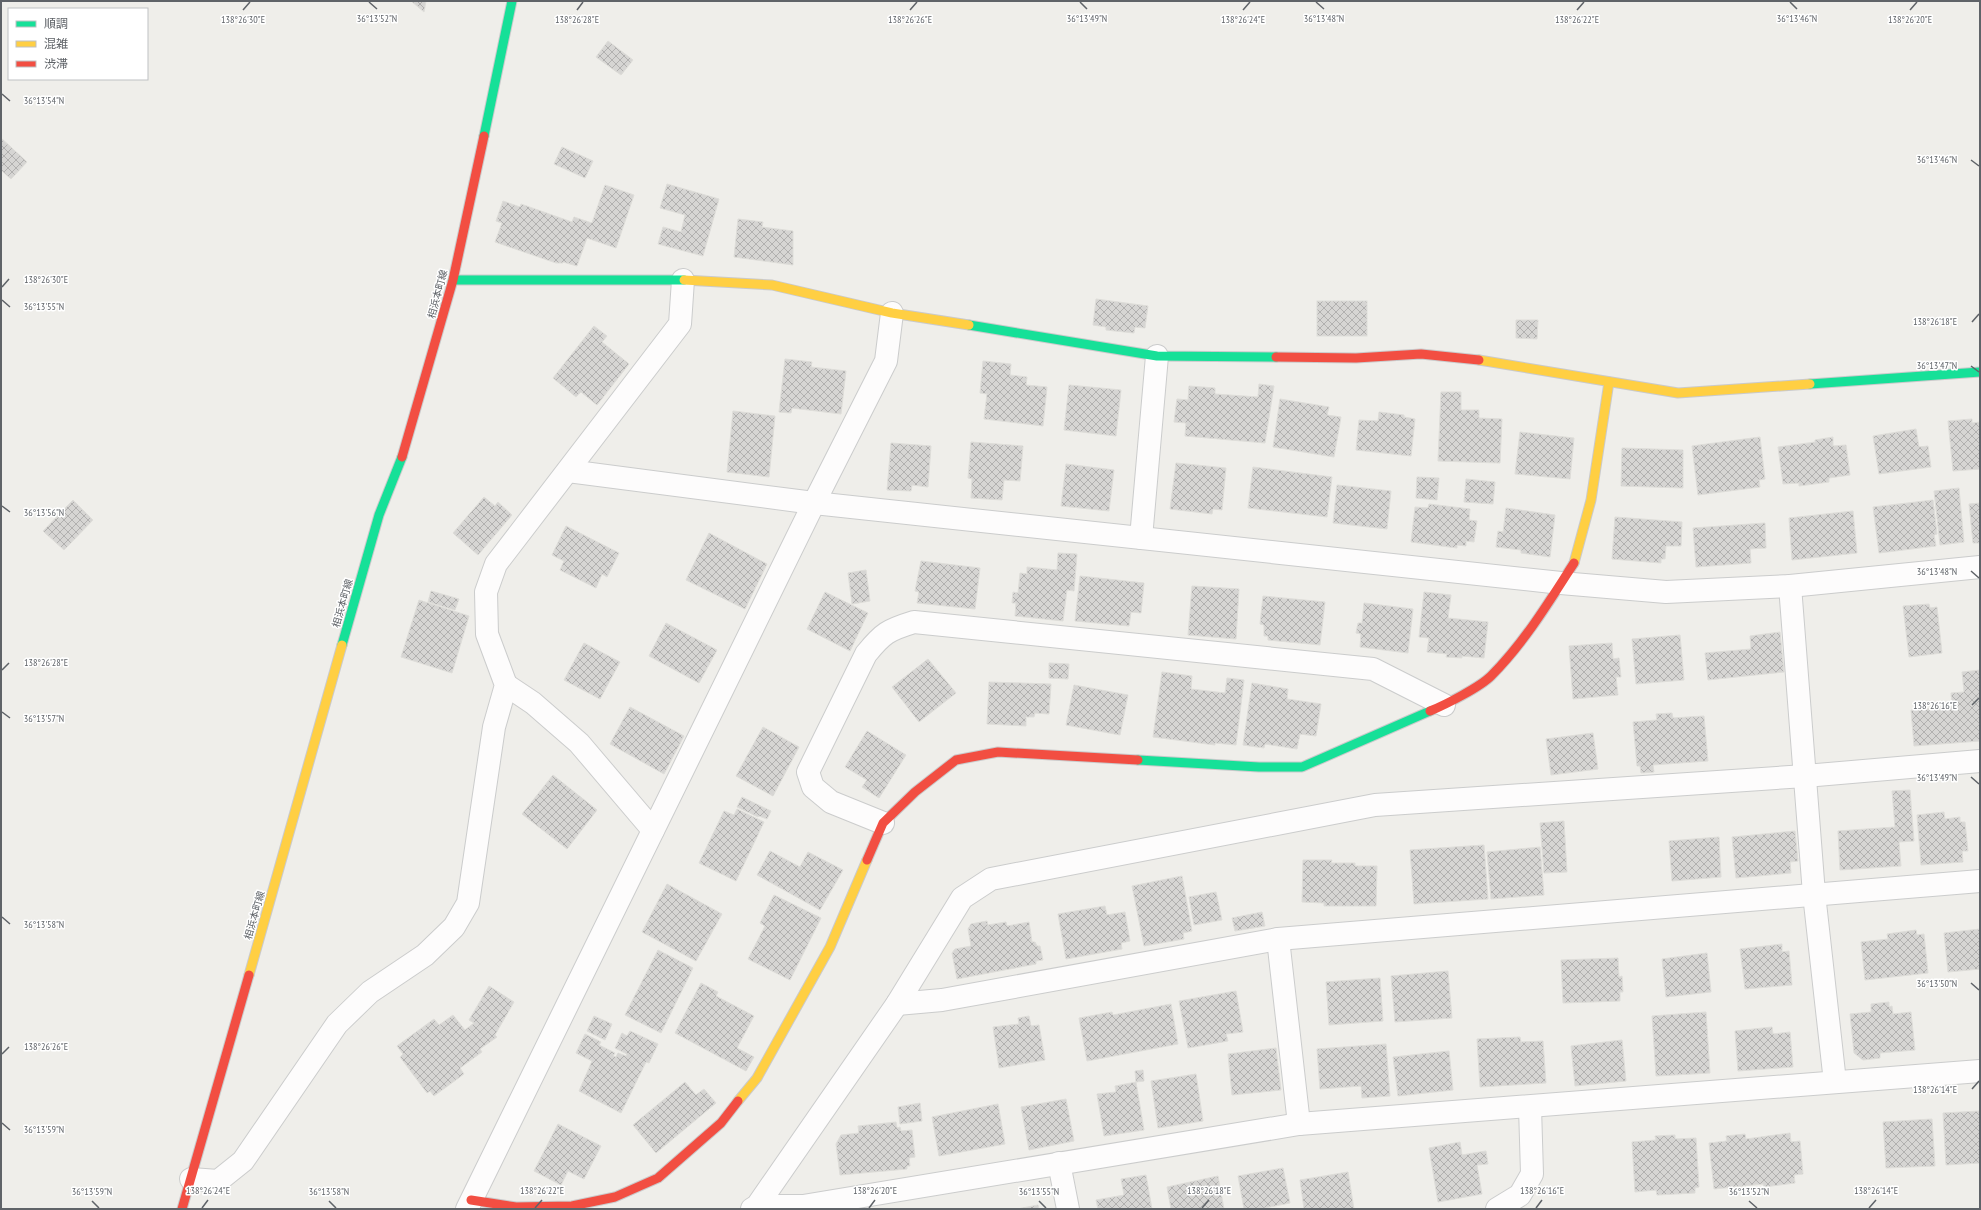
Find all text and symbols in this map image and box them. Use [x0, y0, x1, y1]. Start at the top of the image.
legend [8, 8, 148, 80]
text: 36°13'52"N [357, 12, 397, 25]
text: 36°13'49"N [1067, 12, 1107, 25]
text: 36°13'48"N [1304, 12, 1344, 25]
text: 36°13'46"N [1777, 12, 1817, 25]
text: 138°26'30"E [221, 13, 265, 26]
text: 138°26'28"E [555, 13, 599, 26]
text: 138°26'26"E [888, 13, 932, 26]
text: 138°26'24"E [1221, 13, 1265, 26]
text: 138°26'22"E [1555, 13, 1599, 26]
text: 138°26'20"E [1888, 13, 1932, 26]
text: 順調 [44, 16, 68, 31]
text: 混雑 [44, 36, 68, 51]
text: 渋滞 [44, 56, 68, 71]
text: 36°13'54"N [24, 94, 64, 107]
text: 36°13'46"N [1917, 153, 1957, 166]
street label: 相浜本町線 [425, 268, 450, 320]
text: 138°26'30"E [24, 273, 68, 286]
text: 36°13'55"N [24, 300, 64, 313]
text: 138°26'18"E [1913, 315, 1957, 328]
text: 36°13'47"N [1917, 359, 1957, 372]
text: 36°13'56"N [24, 506, 64, 519]
text: 36°13'48"N [1917, 565, 1957, 578]
street label: 相浜本町線 [329, 577, 356, 629]
text: 138°26'28"E [24, 656, 68, 669]
text: 138°26'16"E [1913, 699, 1957, 712]
text: 36°13'57"N [24, 712, 64, 725]
text: 36°13'49"N [1917, 771, 1957, 784]
street label: 相浜本町線 [241, 889, 268, 941]
text: 36°13'58"N [24, 918, 64, 931]
text: 36°13'50"N [1917, 977, 1957, 990]
text: 138°26'26"E [24, 1040, 68, 1053]
text: 138°26'14"E [1913, 1083, 1957, 1096]
text: 36°13'59"N [24, 1123, 64, 1136]
text: 138°26'24"E [186, 1184, 230, 1197]
text: 138°26'22"E [520, 1184, 564, 1197]
text: 138°26'20"E [853, 1184, 897, 1197]
text: 138°26'18"E [1187, 1184, 1231, 1197]
text: 138°26'16"E [1520, 1184, 1564, 1197]
text: 138°26'14"E [1854, 1184, 1898, 1197]
text: 36°13'59"N [72, 1185, 112, 1198]
text: 36°13'58"N [309, 1185, 349, 1198]
text: 36°13'55"N [1019, 1185, 1059, 1198]
text: 36°13'52"N [1729, 1185, 1769, 1198]

